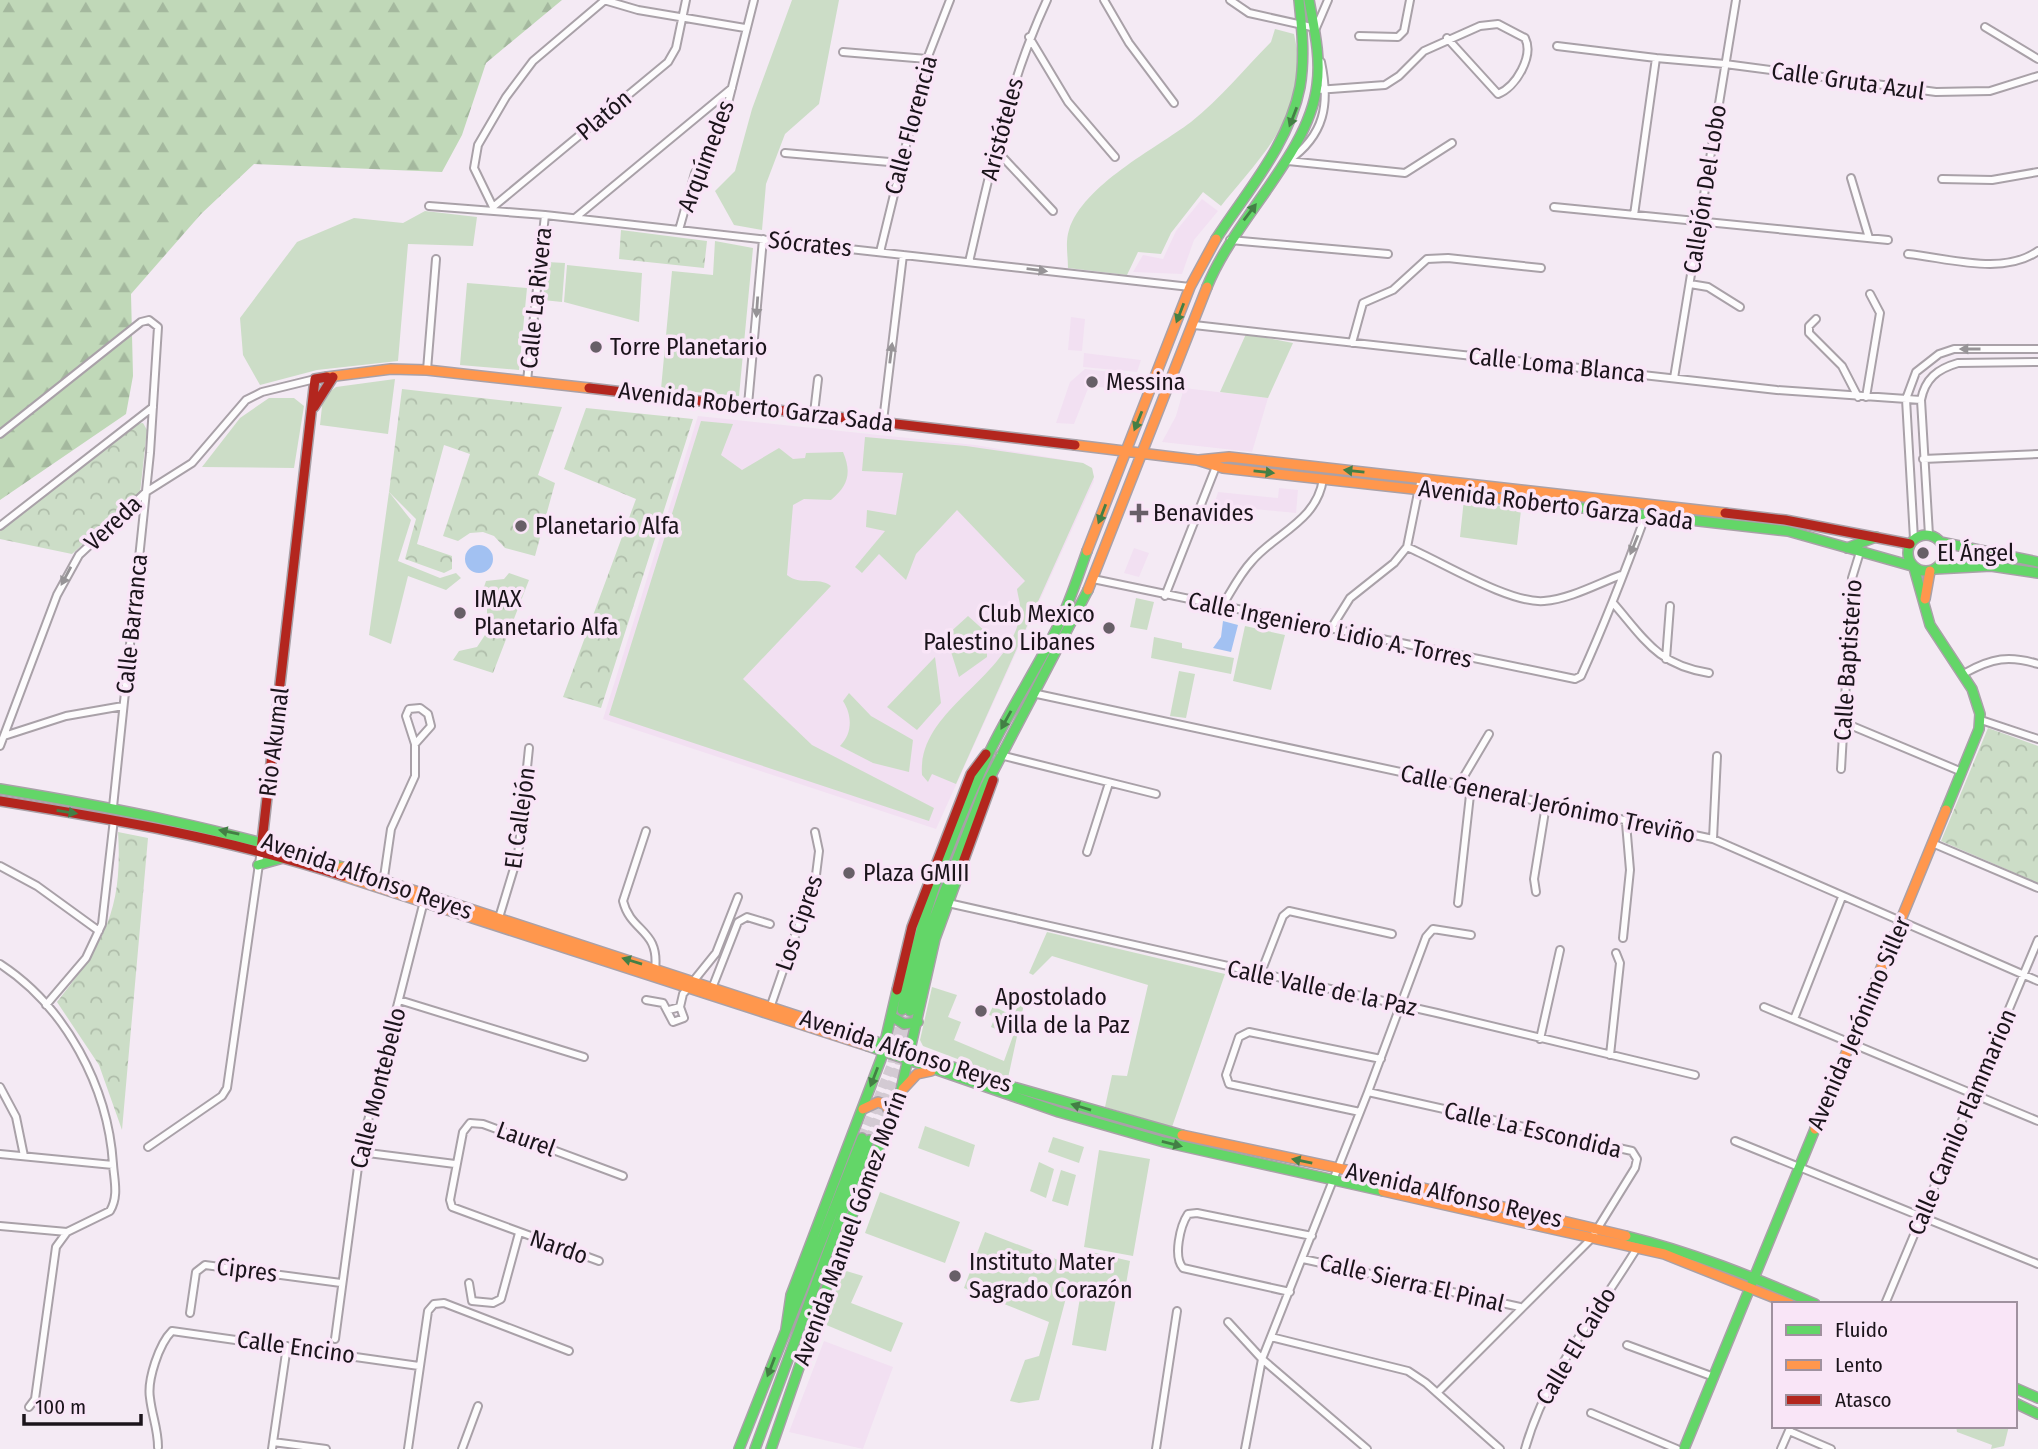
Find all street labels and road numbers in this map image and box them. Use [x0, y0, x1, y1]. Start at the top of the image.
street label: Calle Florencia [879, 52, 943, 198]
street label: Calle Gruta Azul [1770, 56, 1926, 106]
street label: Aristóteles [975, 75, 1029, 183]
street label: Platón [571, 84, 637, 146]
street label: Arquímedes [672, 96, 740, 216]
street label: Callejón Del Lobo [1678, 102, 1732, 276]
street label: Calle La Rivera [515, 226, 557, 370]
street label: Sócrates [767, 226, 853, 262]
street label: Calle Loma Blanca [1467, 342, 1647, 388]
street label: Avenida Roberto Garza Sada [617, 376, 895, 438]
street label: Avenida Roberto Garza Sada [1417, 474, 1695, 536]
street label: Vereda [79, 490, 147, 556]
street label: Calle Barranca [111, 553, 153, 695]
street label: Calle Baptisterio [1828, 578, 1868, 742]
street label: Calle Ingeniero Lidio A. Torres [1185, 586, 1475, 674]
street label: Rio Akumal [253, 686, 295, 798]
street label: Calle General Jerónimo Treviño [1398, 759, 1698, 849]
street label: El Callejón [499, 765, 541, 871]
street label: Avenida Alfonso Reyes [258, 827, 476, 925]
street label: Los Cipres [770, 871, 828, 975]
street label: Avenida Jerónimo Siller [1801, 912, 1917, 1134]
street label: Calle Valle de la Paz [1225, 954, 1419, 1022]
street label: Avenida Alfonso Reyes [797, 1004, 1015, 1098]
street label: Calle Montebello [344, 1005, 412, 1171]
street label: Calle Camilo Flammarion [1902, 1005, 2022, 1239]
street label: Avenida Manuel Gómez Morín [787, 1087, 913, 1369]
street label: Calle La Escondida [1441, 1096, 1625, 1164]
street label: Laurel [493, 1115, 559, 1163]
street label: Avenida Alfonso Reyes [1343, 1156, 1565, 1234]
street label: Nardo [526, 1224, 592, 1270]
street label: Calle Sierra El Pinal [1317, 1248, 1507, 1318]
street label: Cipres [215, 1252, 279, 1288]
street label: Calle El Caído [1530, 1282, 1622, 1410]
street label: Calle Encino [235, 1325, 357, 1369]

